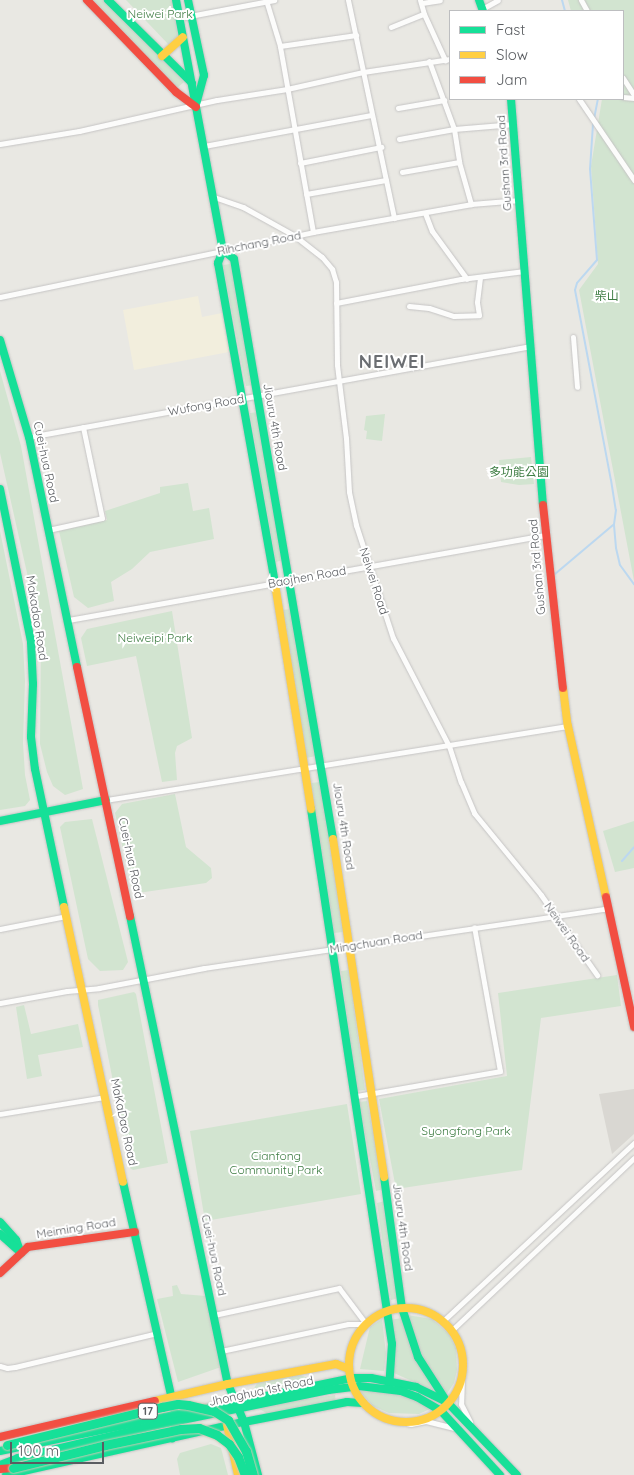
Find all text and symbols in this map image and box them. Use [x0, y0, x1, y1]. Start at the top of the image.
park label: Neiwei Park [127, 7, 193, 21]
legend [449, 10, 624, 100]
text: Fast [496, 20, 525, 39]
text: Slow [496, 45, 528, 64]
text: Jam [496, 70, 527, 89]
street label: Gushan 3rd Road [493, 115, 515, 211]
street label: Rihchang Road [216, 228, 302, 258]
park label: 柴山 [595, 289, 619, 303]
district label: NEIWEI [358, 351, 426, 373]
street label: Jiouru 4th Road [260, 382, 290, 472]
street label: Wufong Road [167, 391, 245, 419]
street label: Cuei-hua Road [30, 420, 62, 504]
park label: 多功能公園 [489, 465, 549, 479]
street label: Gushan 3rd Road [526, 519, 548, 615]
street label: Neiwei Road [356, 546, 392, 616]
street label: Baojhen Road [267, 563, 347, 591]
street label: Makadao Road [23, 575, 51, 661]
park label: Neiweipi Park [118, 631, 192, 645]
street label: Jiouru 4th Road [330, 781, 358, 871]
street label: Cuei-hua Road [115, 816, 147, 900]
street label: Neiwei Road [541, 899, 593, 965]
street label: Mingchuan Road [329, 928, 423, 956]
street label: MaKaDao Road [108, 1077, 140, 1167]
park label: Syongfong Park [421, 1124, 511, 1138]
park label: Cianfong Community Park [230, 1149, 322, 1177]
street label: Jiouru 4th Road [390, 1182, 416, 1272]
street label: Cuei-hua Road [198, 1213, 230, 1297]
street label: Meiming Road [35, 1215, 117, 1241]
street label: Jhonghua 1st Road [207, 1373, 315, 1409]
road number: 17 [137, 1402, 159, 1420]
scale bar [12, 1432, 106, 1464]
text: 100 m [18, 1441, 59, 1460]

